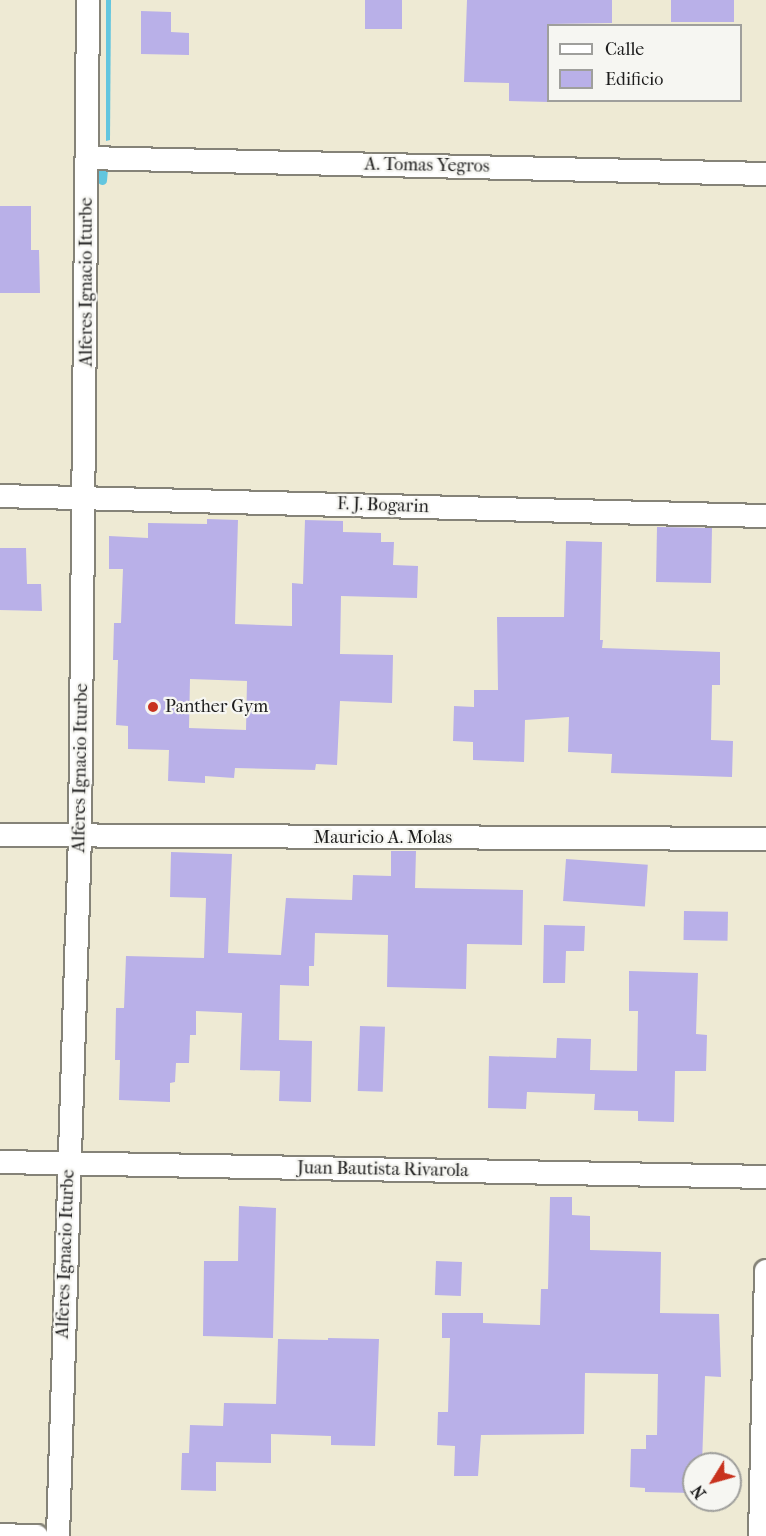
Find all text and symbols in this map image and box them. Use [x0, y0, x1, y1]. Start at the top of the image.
legend [547, 24, 742, 102]
text: Calle [605, 39, 644, 60]
text: Edificio [605, 69, 663, 90]
street label: A. Tomas Yegros [364, 154, 490, 178]
street label: Alferes Ignacio Iturbe [76, 197, 98, 367]
street label: F. J. Bogarin [337, 494, 429, 518]
street label: Alferes Ignacio Iturbe [69, 683, 93, 853]
place label: Panther Gym [165, 696, 268, 718]
marker: Panther Gym [146, 700, 160, 714]
street label: Mauricio A. Molas [314, 827, 452, 849]
street label: Juan Bautista Rivarola [297, 1158, 469, 1182]
street label: Alferes Ignacio Iturbe [52, 1169, 80, 1339]
north arrow [682, 1452, 742, 1512]
text: N [688, 1481, 710, 1503]

